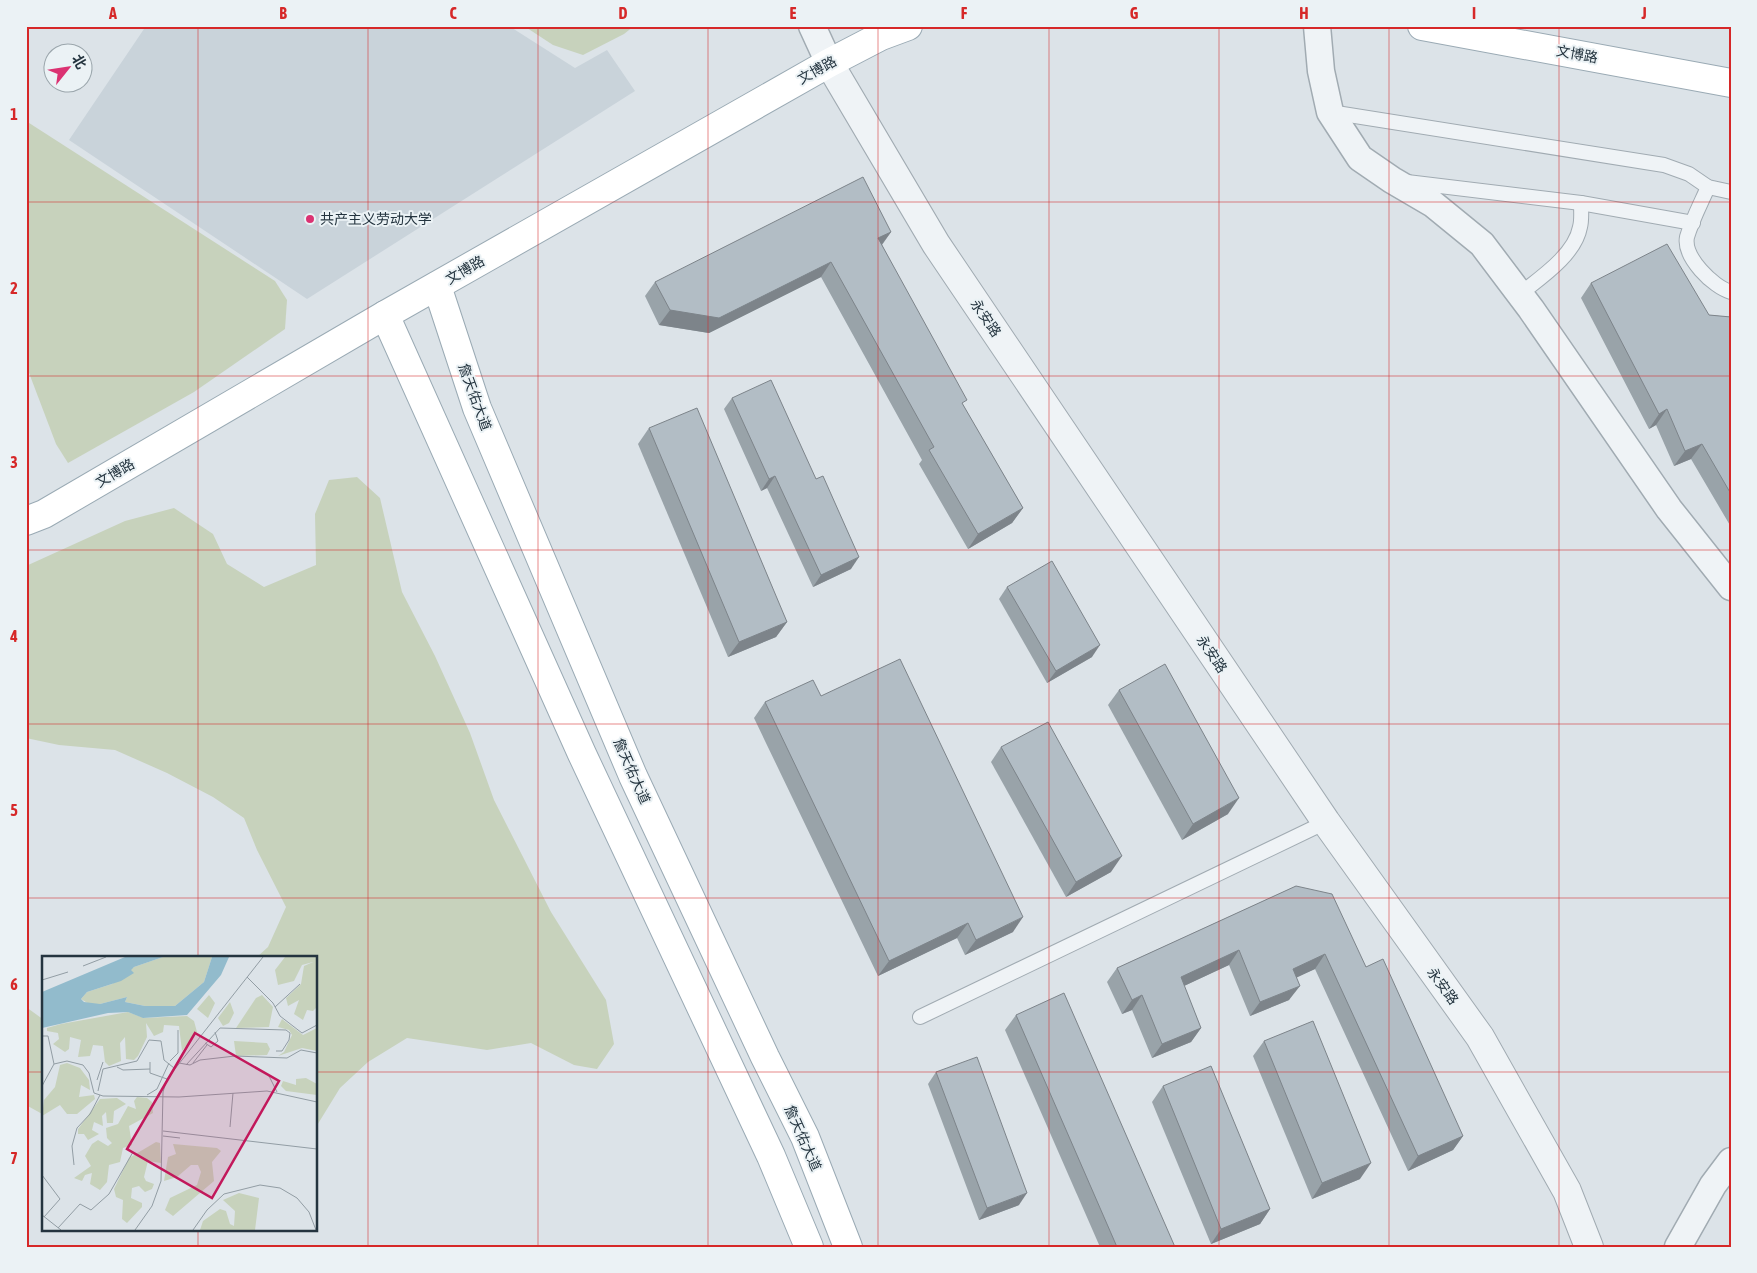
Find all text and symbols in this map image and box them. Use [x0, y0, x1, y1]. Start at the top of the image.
text: A [108, 4, 117, 22]
text: B [279, 4, 287, 22]
text: C [449, 4, 457, 22]
text: D [619, 4, 628, 22]
text: E [790, 4, 797, 22]
text: F [961, 4, 968, 22]
text: G [1130, 4, 1139, 22]
text: H [1299, 4, 1309, 22]
text: I [1472, 4, 1476, 22]
text: J [1640, 4, 1647, 22]
north arrow [42, 42, 92, 92]
street label: 文博路 [1555, 42, 1599, 66]
text: 北 [69, 51, 90, 72]
street label: 文博路 [795, 53, 839, 87]
text: 1 [10, 105, 18, 123]
place label: 共产主义劳动大学 [320, 211, 432, 227]
marker: 共产主义劳动大学 [304, 213, 316, 225]
street label: 文博路 [443, 253, 487, 287]
text: 2 [10, 279, 18, 297]
street label: 永安路 [968, 296, 1004, 340]
street label: 詹天佑大道 [456, 361, 494, 433]
text: 3 [10, 453, 18, 471]
street label: 文博路 [93, 456, 137, 490]
text: 4 [9, 627, 18, 645]
street label: 永安路 [1194, 632, 1230, 676]
street label: 詹天佑大道 [610, 736, 654, 806]
text: 5 [10, 801, 18, 819]
inset map [42, 956, 318, 1230]
street label: 永安路 [1424, 964, 1462, 1008]
text: 6 [10, 975, 18, 993]
street label: 詹天佑大道 [781, 1103, 825, 1173]
text: 7 [10, 1149, 18, 1167]

